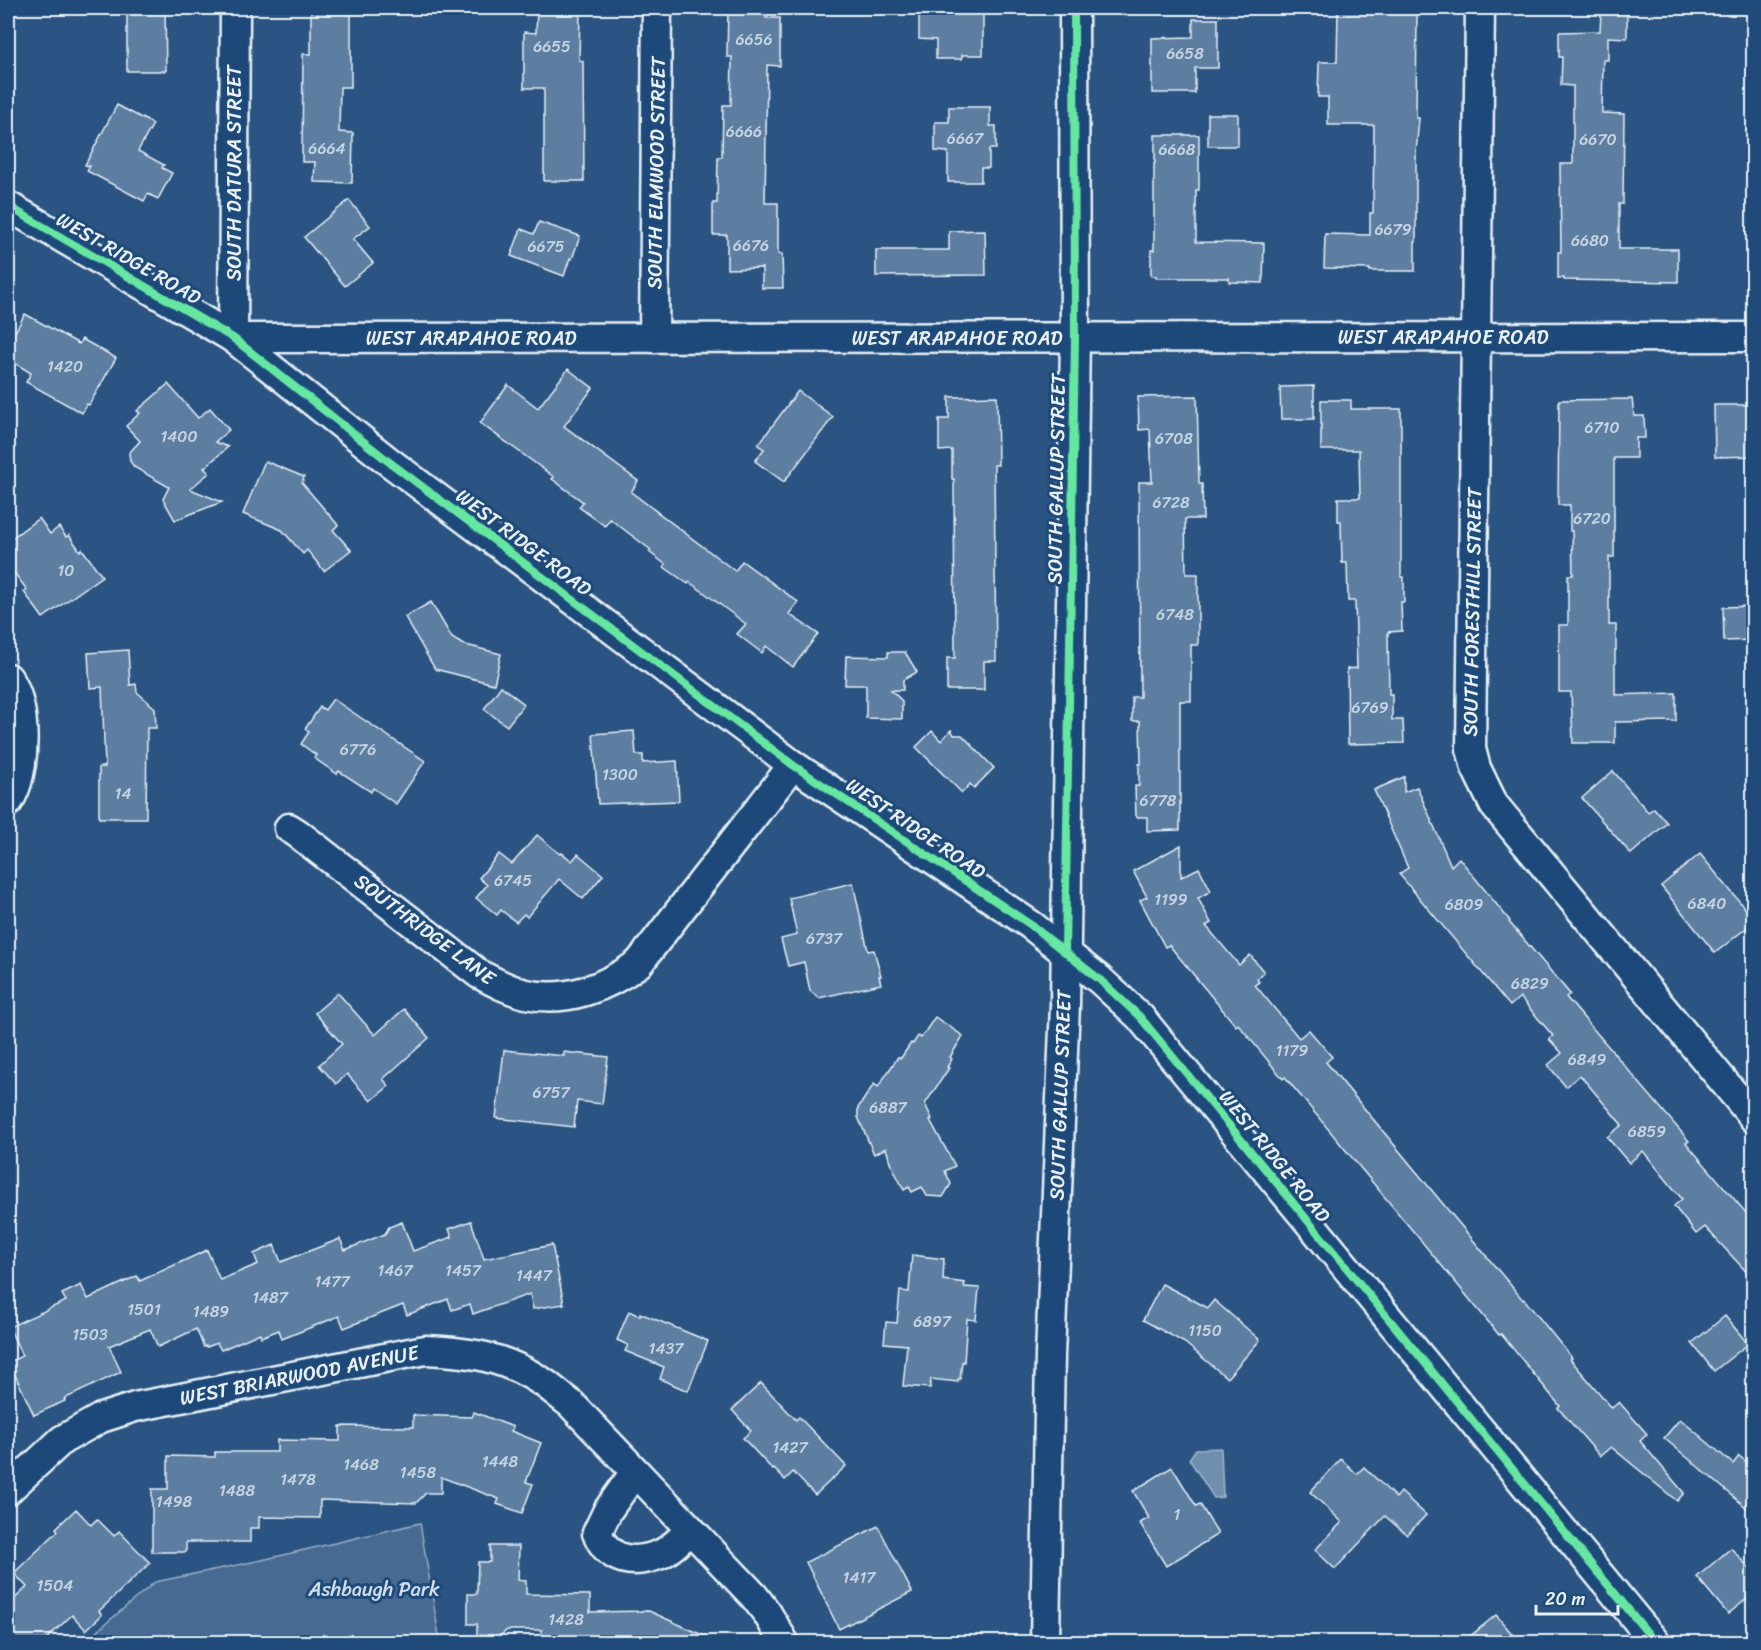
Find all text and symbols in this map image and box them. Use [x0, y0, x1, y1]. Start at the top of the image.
house number: 6656 [735, 25, 773, 54]
house number: 6655 [533, 32, 571, 61]
house number: 6658 [1166, 39, 1204, 68]
street label: SOUTH ELMWOOD STREET [637, 55, 676, 290]
street label: SOUTH DATURA STREET [217, 63, 252, 281]
house number: 6666 [726, 117, 762, 146]
house number: 6667 [947, 124, 984, 153]
house number: 6670 [1579, 125, 1617, 154]
house number: 6664 [308, 134, 346, 163]
house number: 6668 [1159, 135, 1196, 164]
street label: WEST RIDGE ROAD [49, 202, 208, 314]
house number: 6679 [1374, 215, 1412, 244]
house number: 6680 [1571, 226, 1609, 255]
house number: 6676 [733, 231, 769, 260]
house number: 6675 [527, 232, 565, 261]
street label: WEST ARAPAHOE ROAD [1338, 320, 1548, 355]
street label: WEST ARAPAHOE ROAD [366, 321, 576, 356]
street label: WEST ARAPAHOE ROAD [852, 321, 1062, 356]
house number: 1420 [47, 352, 83, 381]
street label: SOUTH GALLUP STREET [1037, 372, 1076, 585]
house number: 6710 [1584, 413, 1620, 442]
house number: 1400 [160, 422, 198, 451]
house number: 6708 [1155, 424, 1193, 453]
street label: WEST RIDGE ROAD [448, 479, 599, 606]
street label: SOUTH FORESTHILL STREET [1453, 486, 1492, 737]
house number: 6728 [1152, 488, 1190, 517]
house number: 6720 [1573, 504, 1611, 533]
house number: 10 [58, 556, 74, 585]
house number: 6748 [1156, 600, 1194, 629]
house number: 6769 [1351, 693, 1389, 722]
house number: 6776 [340, 735, 376, 764]
house number: 1300 [602, 760, 638, 789]
street label: WEST RIDGE ROAD [838, 768, 993, 889]
house number: 14 [115, 779, 131, 808]
house number: 6778 [1139, 786, 1177, 815]
street label: SOUTHRIDGE LANE [346, 864, 505, 996]
house number: 6745 [494, 866, 532, 895]
house number: 1199 [1154, 885, 1188, 914]
house number: 6840 [1688, 889, 1726, 918]
house number: 6809 [1445, 890, 1484, 919]
house number: 6737 [806, 924, 843, 953]
house number: 6829 [1511, 969, 1549, 998]
street label: SOUTH GALLUP STREET [1039, 988, 1082, 1201]
house number: 1179 [1276, 1036, 1309, 1065]
house number: 6849 [1568, 1045, 1606, 1074]
house number: 6757 [532, 1078, 570, 1107]
street label: WEST RIDGE ROAD [1210, 1082, 1340, 1231]
house number: 6887 [869, 1093, 908, 1122]
house number: 6859 [1628, 1117, 1666, 1146]
house number: 1467 [377, 1256, 413, 1285]
house number: 1457 [445, 1256, 482, 1285]
house number: 1447 [516, 1261, 553, 1290]
house number: 1477 [314, 1267, 350, 1296]
house number: 1487 [252, 1283, 289, 1312]
house number: 1501 [127, 1295, 161, 1324]
house number: 1489 [193, 1297, 229, 1326]
house number: 6897 [913, 1307, 952, 1336]
house number: 1150 [1188, 1316, 1222, 1345]
house number: 1503 [72, 1320, 108, 1349]
house number: 1437 [649, 1334, 684, 1363]
street label: WEST BRIARWOOD AVENUE [177, 1335, 423, 1416]
house number: 1427 [772, 1433, 808, 1462]
house number: 1448 [482, 1447, 519, 1476]
house number: 1468 [343, 1450, 379, 1479]
house number: 1458 [400, 1458, 436, 1487]
house number: 1478 [280, 1465, 316, 1494]
house number: 1488 [219, 1476, 255, 1505]
house number: 1498 [156, 1487, 193, 1516]
house number: 1 [1174, 1500, 1181, 1529]
house number: 1417 [843, 1563, 876, 1592]
house number: 1504 [37, 1571, 73, 1600]
park label: Ashbaugh Park [307, 1572, 440, 1607]
scale bar [1536, 1578, 1618, 1616]
text: 20 m [1545, 1583, 1585, 1615]
house number: 1428 [548, 1605, 584, 1634]

